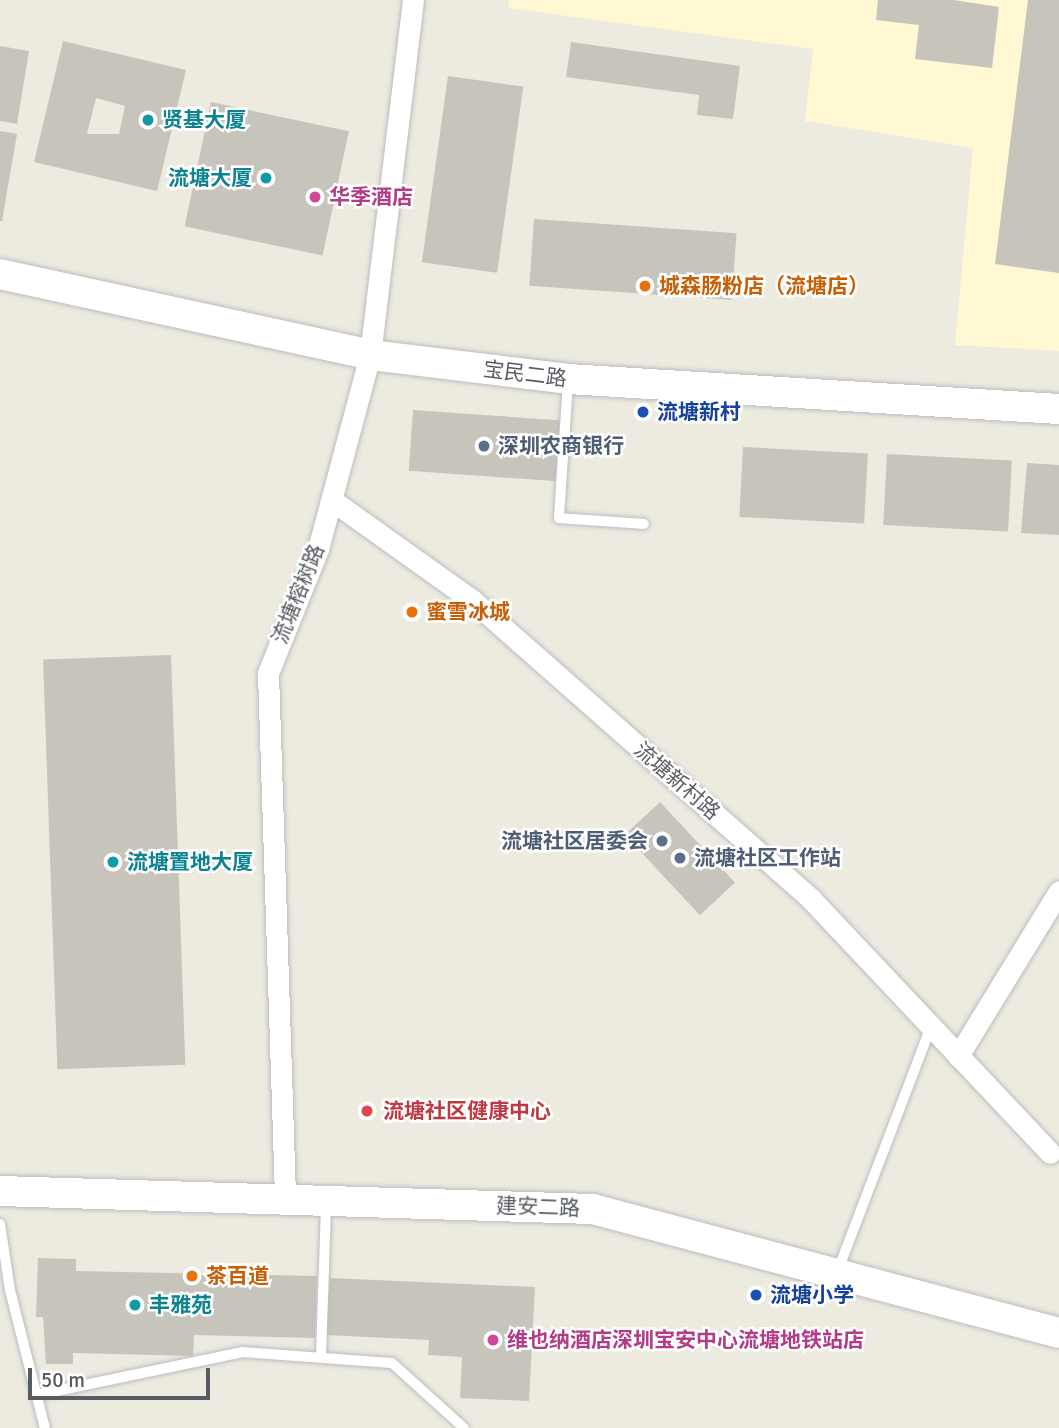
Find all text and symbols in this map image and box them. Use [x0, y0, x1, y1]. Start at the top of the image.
place label: 贤基大厦 [162, 107, 246, 133]
marker: 贤基大厦 [140, 112, 156, 128]
place label: 流塘大厦 [168, 165, 252, 191]
marker: 流塘大厦 [258, 170, 274, 186]
place label: 华季酒店 [329, 184, 413, 210]
marker: 华季酒店 [307, 189, 323, 205]
place label: 城森肠粉店（流塘店） [659, 273, 869, 299]
marker: 城森肠粉店（流塘店） [637, 278, 653, 294]
street label: 宝民二路 [482, 356, 568, 392]
place label: 流塘新村 [657, 399, 741, 425]
marker: 流塘新村 [635, 404, 651, 420]
place label: 深圳农商银行 [498, 433, 624, 459]
marker: 深圳农商银行 [476, 438, 492, 454]
street label: 流塘榕树路 [267, 541, 329, 647]
place label: 蜜雪冰城 [426, 599, 510, 625]
marker: 蜜雪冰城 [404, 604, 420, 620]
street label: 流塘新村路 [629, 737, 725, 825]
place label: 流塘社区居委会 [501, 828, 648, 854]
marker: 流塘社区居委会 [654, 833, 670, 849]
place label: 流塘社区工作站 [694, 845, 841, 871]
place label: 流塘置地大厦 [127, 849, 253, 875]
marker: 流塘社区工作站 [672, 850, 688, 866]
marker: 流塘置地大厦 [105, 854, 121, 870]
place label: 流塘社区健康中心 [383, 1098, 551, 1124]
marker: 流塘社区健康中心 [357, 1101, 377, 1121]
street label: 建安二路 [496, 1193, 580, 1221]
place label: 茶百道 [206, 1263, 269, 1289]
marker: 茶百道 [184, 1268, 200, 1284]
place label: 流塘小学 [770, 1282, 854, 1308]
marker: 流塘小学 [748, 1287, 764, 1303]
place label: 丰雅苑 [149, 1292, 212, 1318]
marker: 丰雅苑 [127, 1297, 143, 1313]
place label: 维也纳酒店深圳宝安中心流塘地铁站店 [507, 1327, 864, 1353]
marker: 维也纳酒店深圳宝安中心流塘地铁站店 [485, 1332, 501, 1348]
scale bar [32, 1354, 214, 1398]
text: 50 m [41, 1367, 85, 1393]

